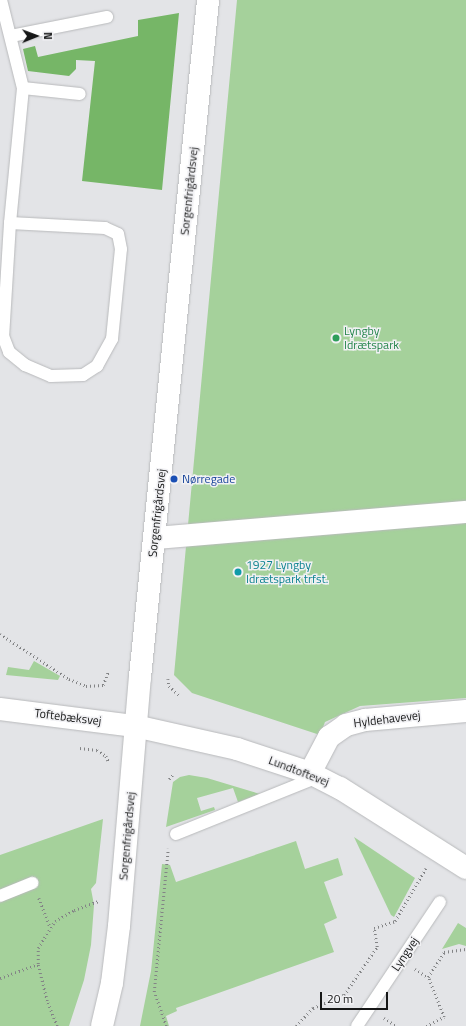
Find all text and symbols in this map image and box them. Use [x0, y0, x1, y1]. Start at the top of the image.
north arrow [16, 16, 56, 56]
text: N [40, 32, 56, 40]
street label: Sorgenfrigårdsvej [177, 146, 201, 236]
place label: Lyngby Idrætspark [344, 324, 399, 352]
marker: Lyngby Idrætspark [331, 333, 341, 343]
street label: Sorgenfrigårdsvej [145, 468, 169, 558]
place label: Nørregade [182, 472, 235, 486]
marker: Nørregade [169, 474, 179, 484]
place label: 1927 Lyngby Idrætspark trfst. [246, 558, 328, 586]
marker: 1927 Lyngby Idrætspark trfst. [233, 567, 243, 577]
street label: Toftebæksvej [34, 706, 102, 728]
street label: Hyldehavevej [353, 708, 421, 730]
street label: Lundtoftevej [267, 753, 331, 789]
street label: Sorgenfrigårdsvej [116, 791, 138, 881]
street label: Lyngvej [388, 934, 422, 974]
scale bar [322, 984, 390, 1010]
text: 20 m [327, 989, 353, 1008]

